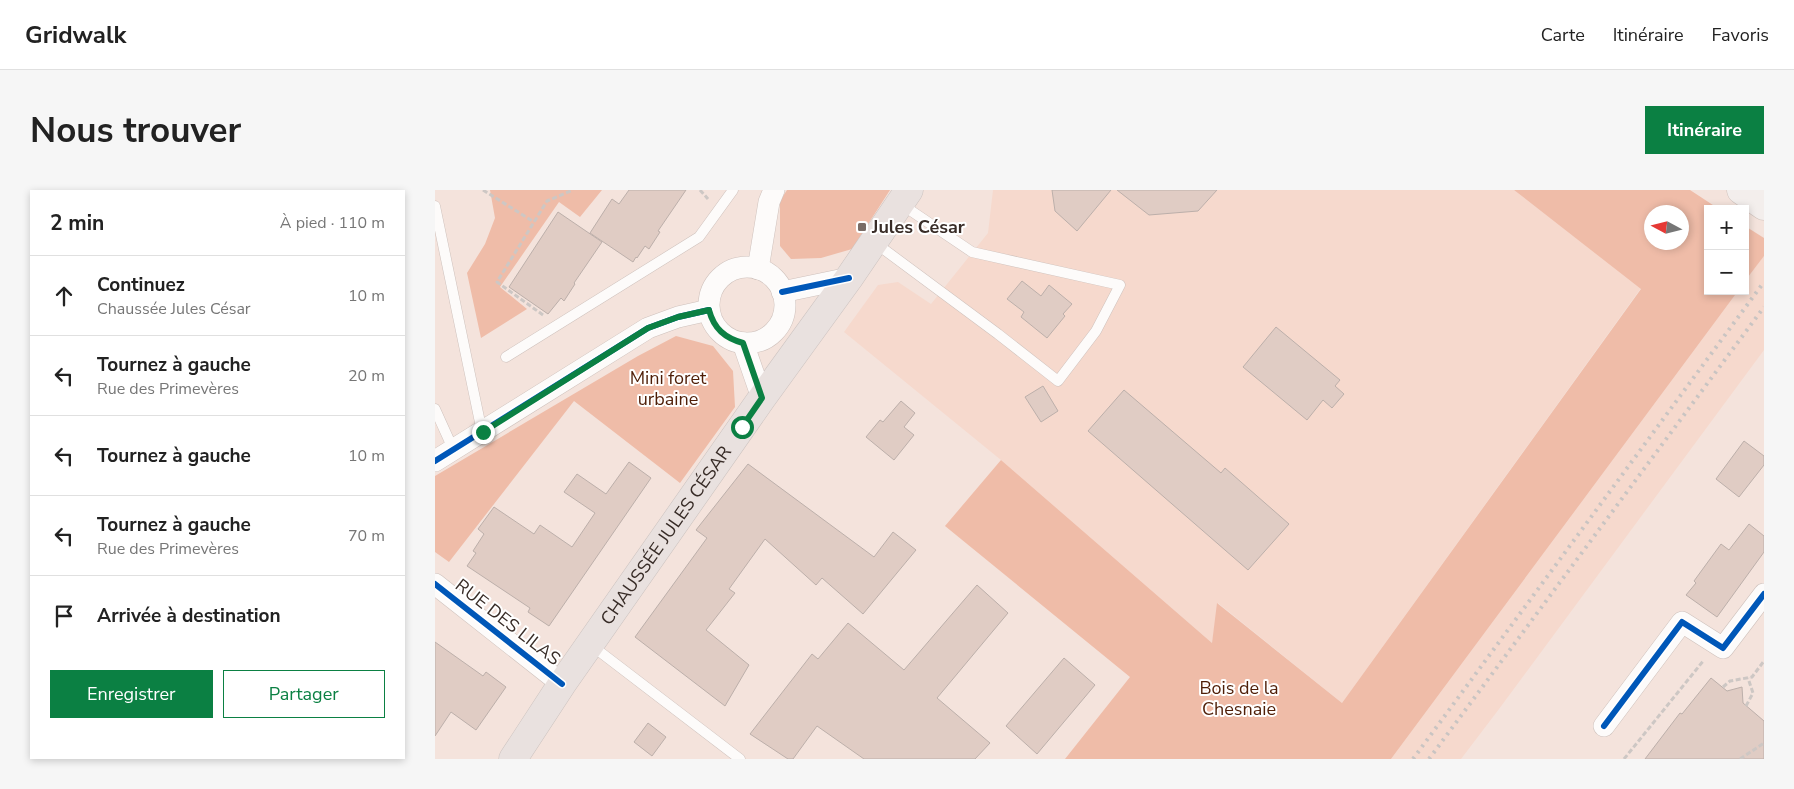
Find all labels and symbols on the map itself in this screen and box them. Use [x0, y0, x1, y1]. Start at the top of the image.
north arrow [1644, 205, 1689, 250]
place label: Jules César [871, 215, 965, 239]
marker: Jules César [856, 221, 868, 233]
park label: Mini foret urbaine [630, 366, 707, 411]
route start [731, 416, 754, 439]
route end [472, 421, 495, 444]
street label: CHAUSSÉE JULES CÉSAR [595, 441, 737, 630]
street label: RUE DES LILAS [450, 573, 566, 671]
park label: Bois de la Chesnaie [1199, 676, 1279, 721]

